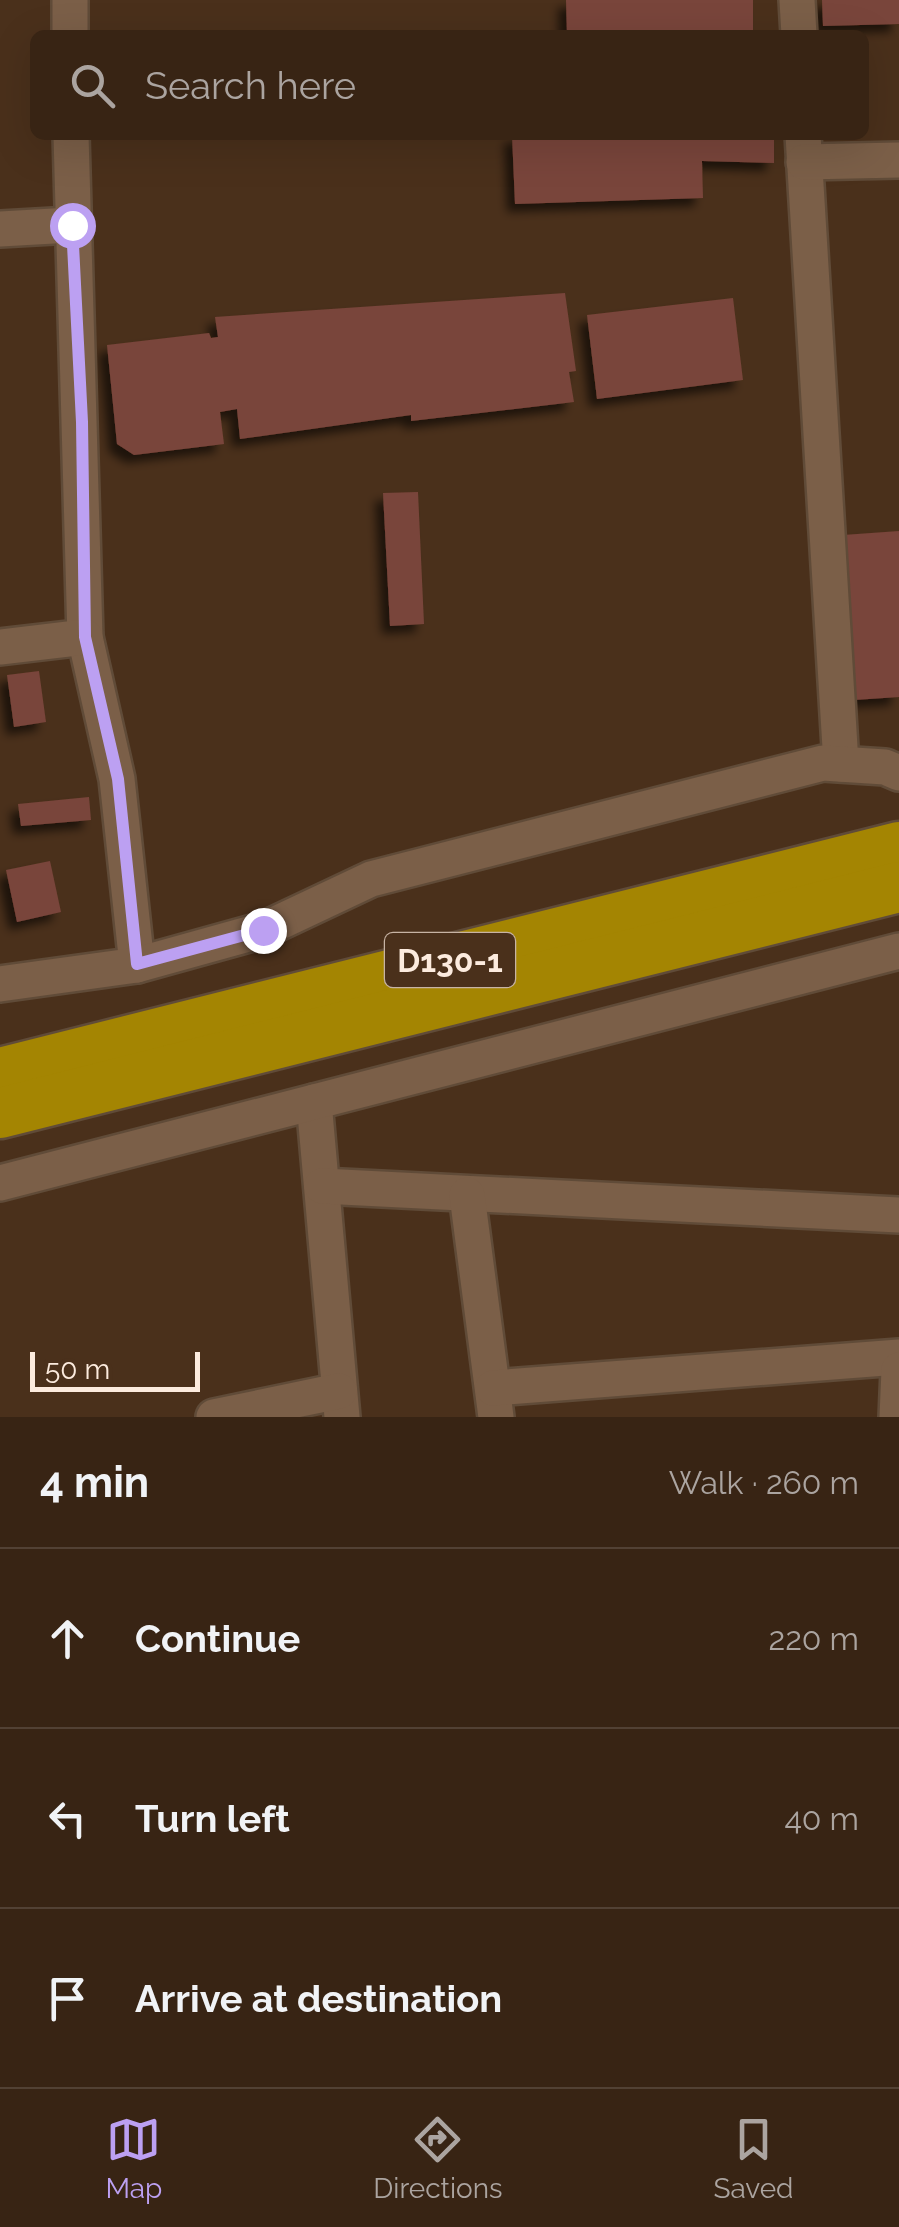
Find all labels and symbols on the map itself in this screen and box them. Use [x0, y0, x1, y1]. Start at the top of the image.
route start [50, 203, 96, 249]
route end [241, 908, 287, 954]
road number: D130-1 [385, 933, 515, 987]
scale bar [30, 1347, 200, 1392]

